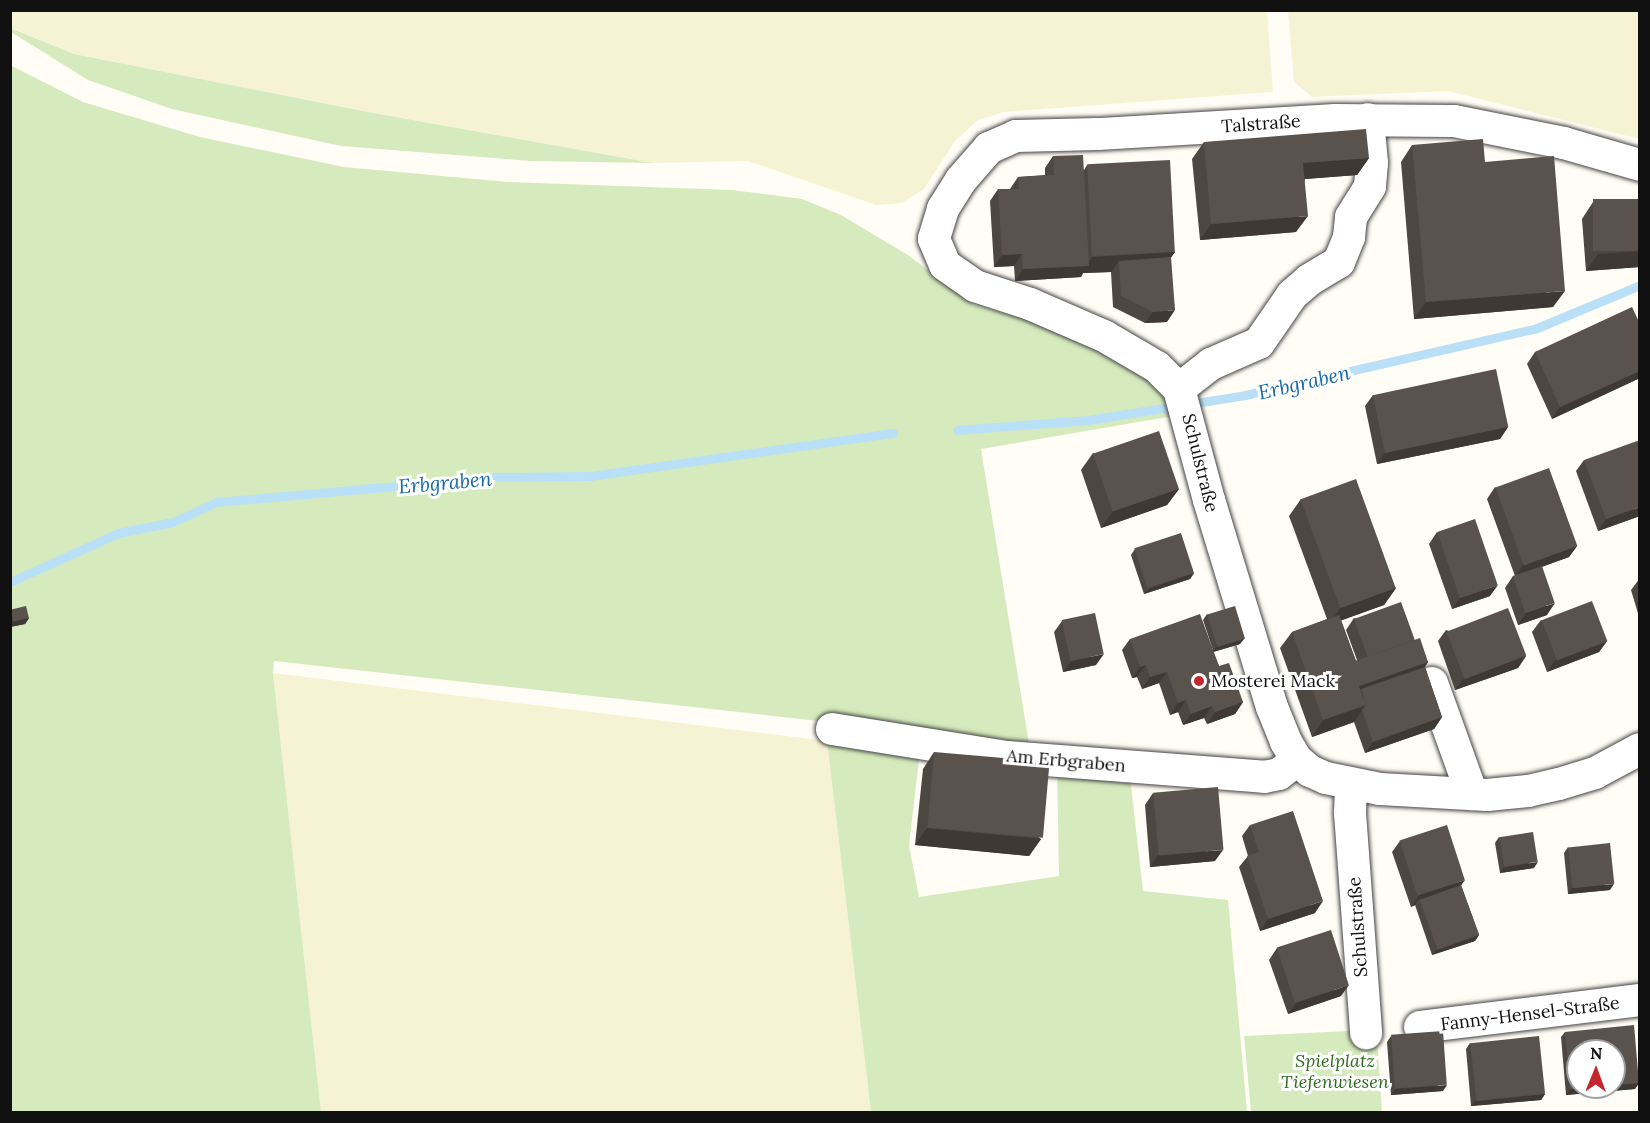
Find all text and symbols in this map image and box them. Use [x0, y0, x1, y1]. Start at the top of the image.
street label: Talstraße [1221, 110, 1301, 138]
water label: Erbgraben [1256, 360, 1352, 404]
street label: Schulstraße [1177, 412, 1223, 514]
water label: Erbgraben [397, 466, 493, 498]
place label: Mosterei Mack [1211, 670, 1335, 692]
marker: Mosterei Mack [1192, 674, 1206, 688]
street label: Am Erbgraben [1006, 745, 1126, 777]
street label: Schulstraße [1344, 876, 1372, 978]
street label: Fanny-Hensel-Straße [1439, 992, 1621, 1036]
north arrow [1566, 1039, 1626, 1099]
text: N [1590, 1043, 1603, 1063]
park label: Spielplatz Tiefenwiesen [1281, 1051, 1389, 1094]

